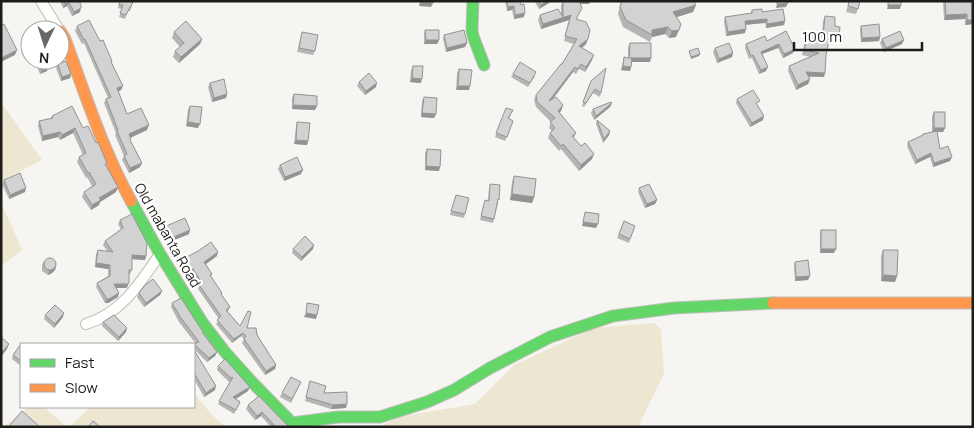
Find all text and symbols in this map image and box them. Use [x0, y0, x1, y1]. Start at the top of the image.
north arrow [20, 20, 70, 70]
scale bar [794, 20, 922, 52]
text: 100 m [802, 26, 842, 47]
text: N [38, 49, 50, 68]
street label: Old mabanta Road [130, 179, 206, 291]
legend [20, 343, 195, 408]
text: Fast [65, 352, 94, 373]
text: Slow [65, 377, 98, 398]

